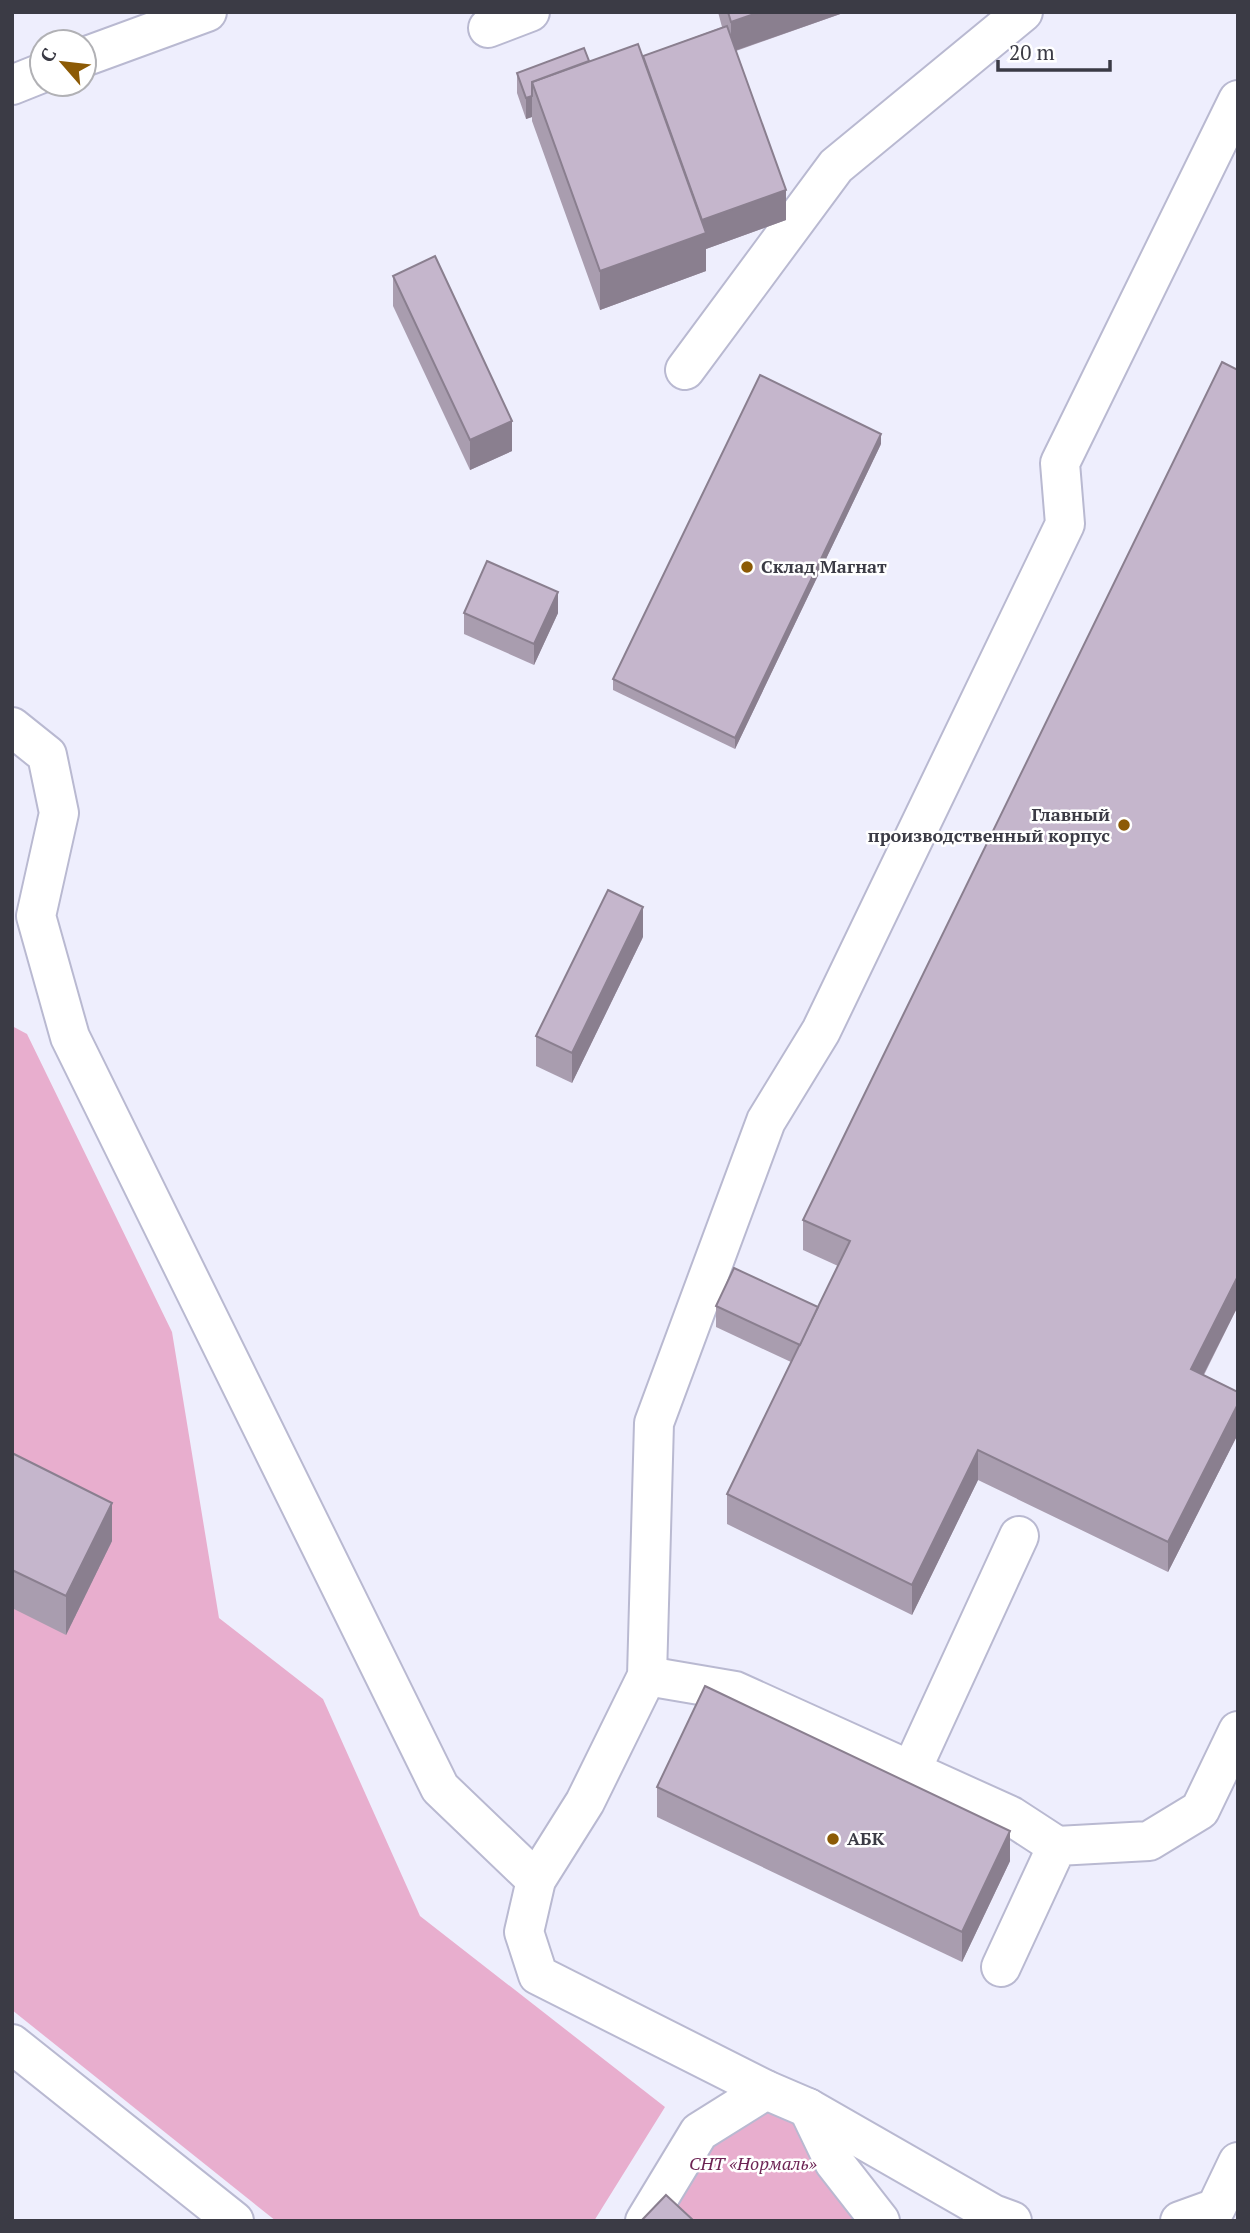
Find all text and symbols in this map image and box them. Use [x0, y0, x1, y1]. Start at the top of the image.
north arrow [28, 28, 98, 98]
scale bar [998, 28, 1110, 72]
text: 20 m [1009, 38, 1055, 66]
text: С [34, 43, 61, 66]
place label: Склад Магнат [761, 554, 887, 578]
marker: Склад Магнат [739, 559, 755, 575]
place label: Главный производственный корпус [868, 802, 1110, 847]
marker: Главный производственный корпус [1116, 817, 1132, 833]
place label: АБК [847, 1826, 885, 1850]
marker: АБК [825, 1831, 841, 1847]
park label: СНТ «Нормаль» [689, 2151, 818, 2175]

